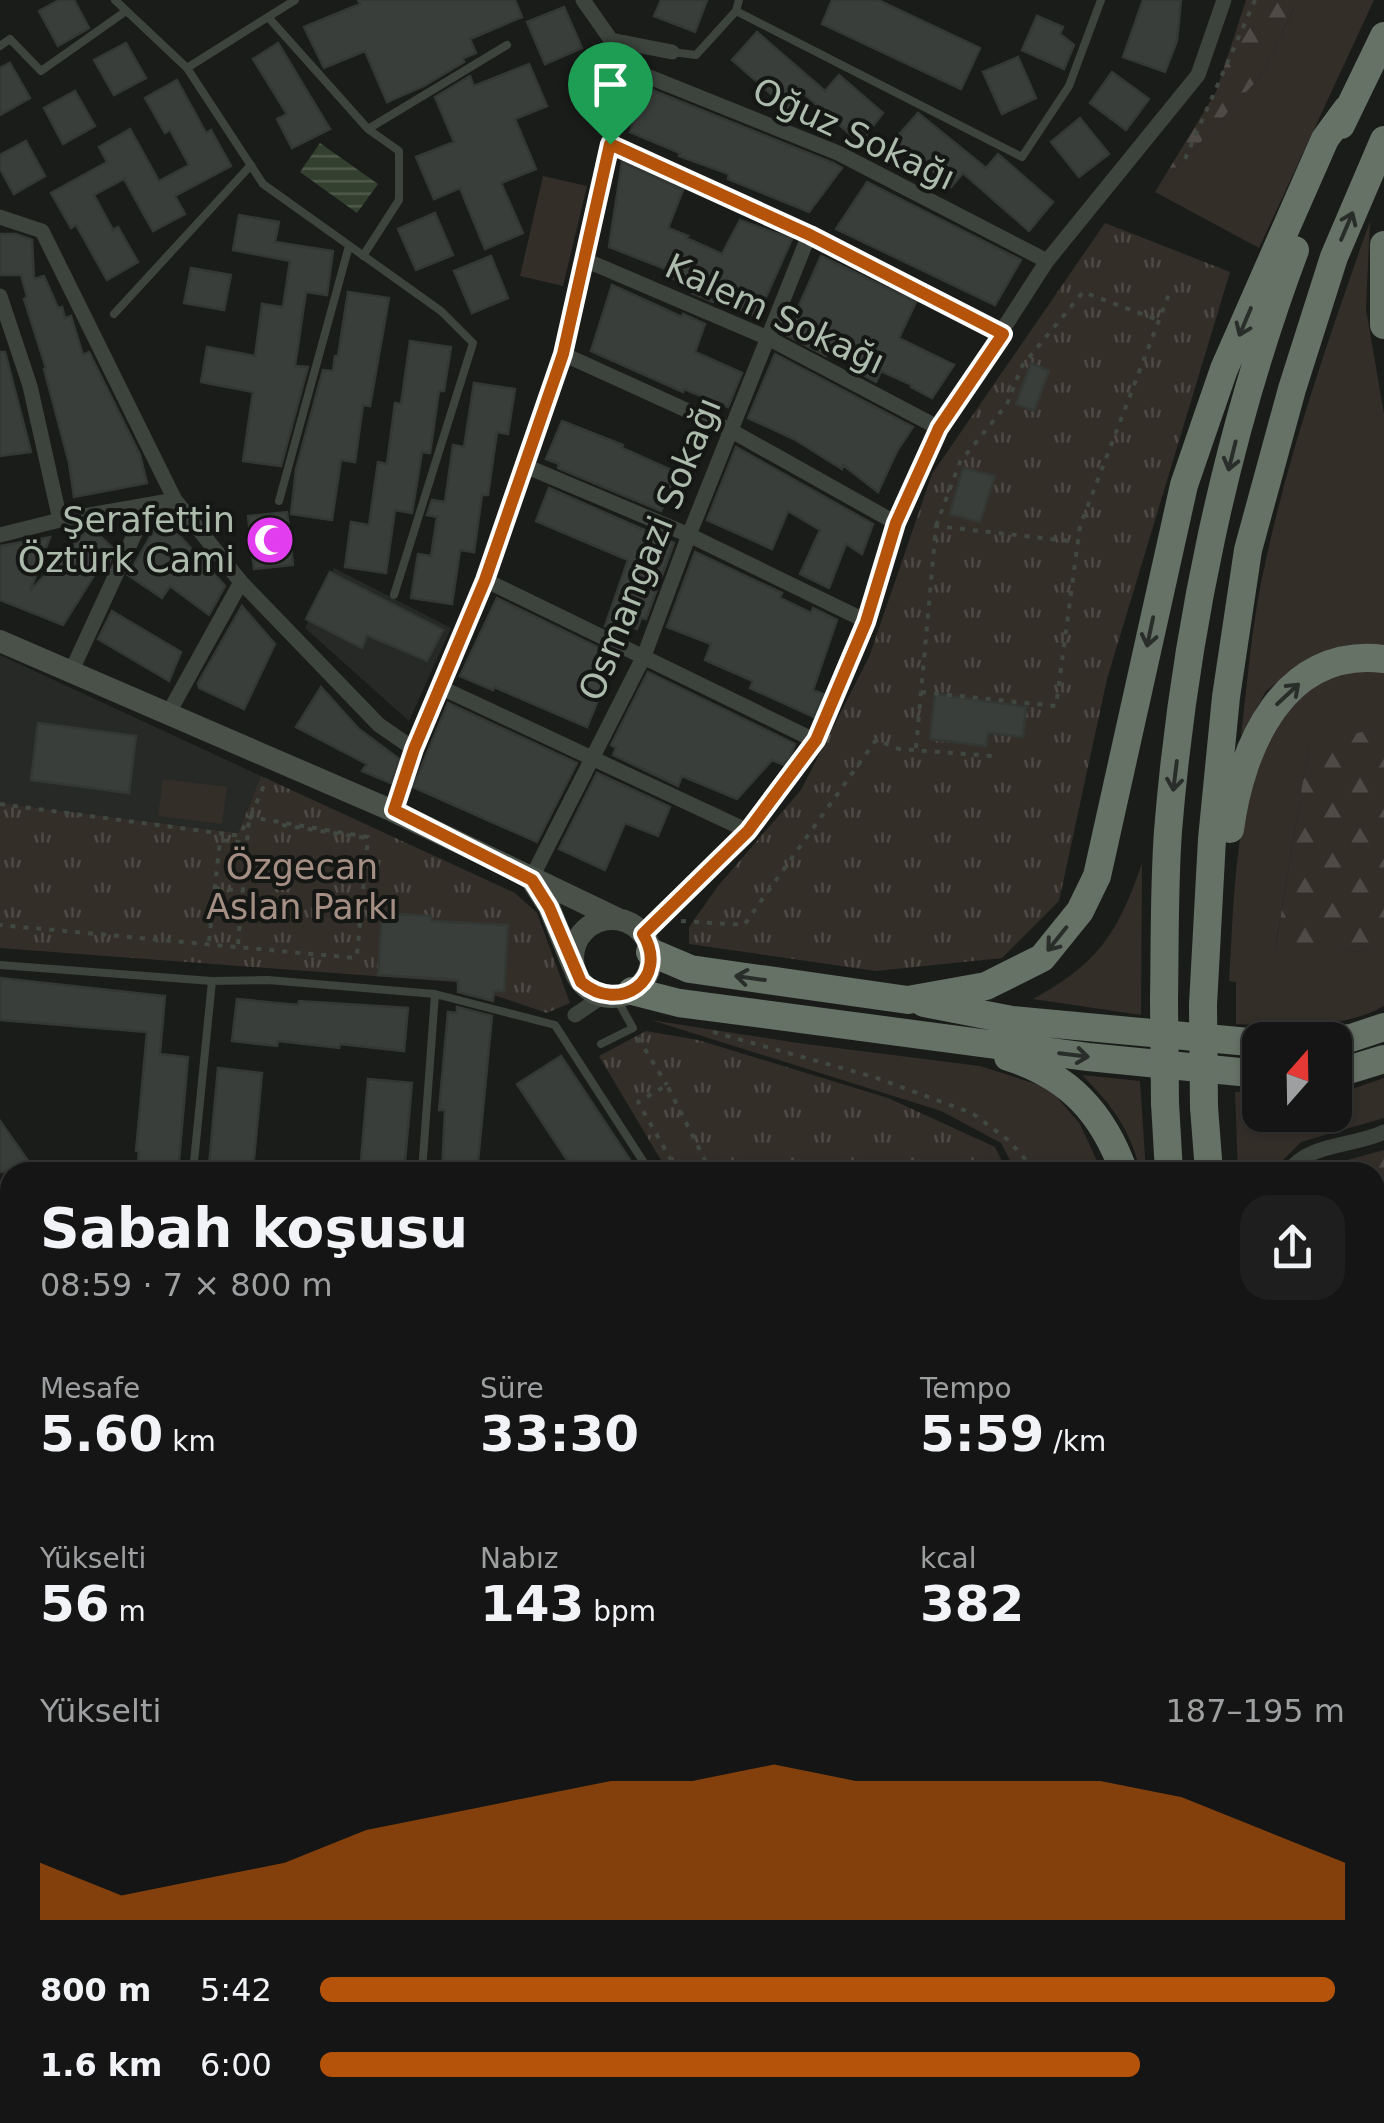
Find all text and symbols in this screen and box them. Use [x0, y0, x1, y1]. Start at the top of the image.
pin [568, 42, 653, 145]
icon: arrive [583, 57, 638, 112]
street label: Oğuz Sokağı [747, 70, 961, 198]
one-way arrow [1340, 211, 1358, 242]
street label: Kalem Sokağı [659, 246, 891, 382]
one-way arrow [1235, 306, 1253, 337]
street label: Osmangazi Sokağı [571, 392, 729, 706]
one-way arrow [1222, 439, 1240, 471]
place label: Şerafettin Öztürk Cami [18, 500, 235, 580]
mosque icon: Şerafettin Öztürk Cami [244, 514, 296, 566]
one-way arrow [1139, 615, 1158, 647]
one-way arrow [1275, 682, 1299, 706]
one-way arrow [1165, 759, 1184, 791]
park label: Özgecan Aslan Parkı [206, 846, 398, 927]
one-way arrow [1046, 926, 1068, 952]
one-way arrow [734, 968, 767, 986]
north arrow [1242, 1022, 1352, 1132]
map controls [1242, 1022, 1352, 1132]
one-way arrow [1058, 1046, 1090, 1065]
button: share [1240, 1195, 1345, 1300]
text: Sabah koşusu [40, 1196, 468, 1260]
text: 08:59 · 7 × 800 m [40, 1266, 333, 1304]
text: Mesafe [40, 1372, 140, 1405]
text: Süre [480, 1372, 544, 1405]
text: Tempo [920, 1372, 1012, 1405]
text: 5.60 [40, 1405, 163, 1463]
text: 33:30 [480, 1405, 639, 1463]
text: 5:59 [920, 1405, 1044, 1463]
text: km [163, 1425, 216, 1458]
text: /km [1044, 1425, 1106, 1458]
text: Yükselti [40, 1542, 146, 1575]
text: Nabız [480, 1542, 558, 1575]
text: kcal [920, 1542, 977, 1575]
text: 56 [40, 1575, 110, 1633]
text: 143 [480, 1575, 584, 1633]
text: 382 [920, 1575, 1024, 1633]
text: m [110, 1595, 146, 1628]
text: bpm [584, 1595, 656, 1628]
text: Yükselti [40, 1692, 161, 1730]
text: 187–195 m [1166, 1692, 1345, 1730]
text: 800 m [40, 1971, 151, 2009]
text: 5:42 [200, 1971, 272, 2009]
text: 1.6 km [40, 2046, 162, 2084]
text: 6:00 [200, 2046, 272, 2084]

